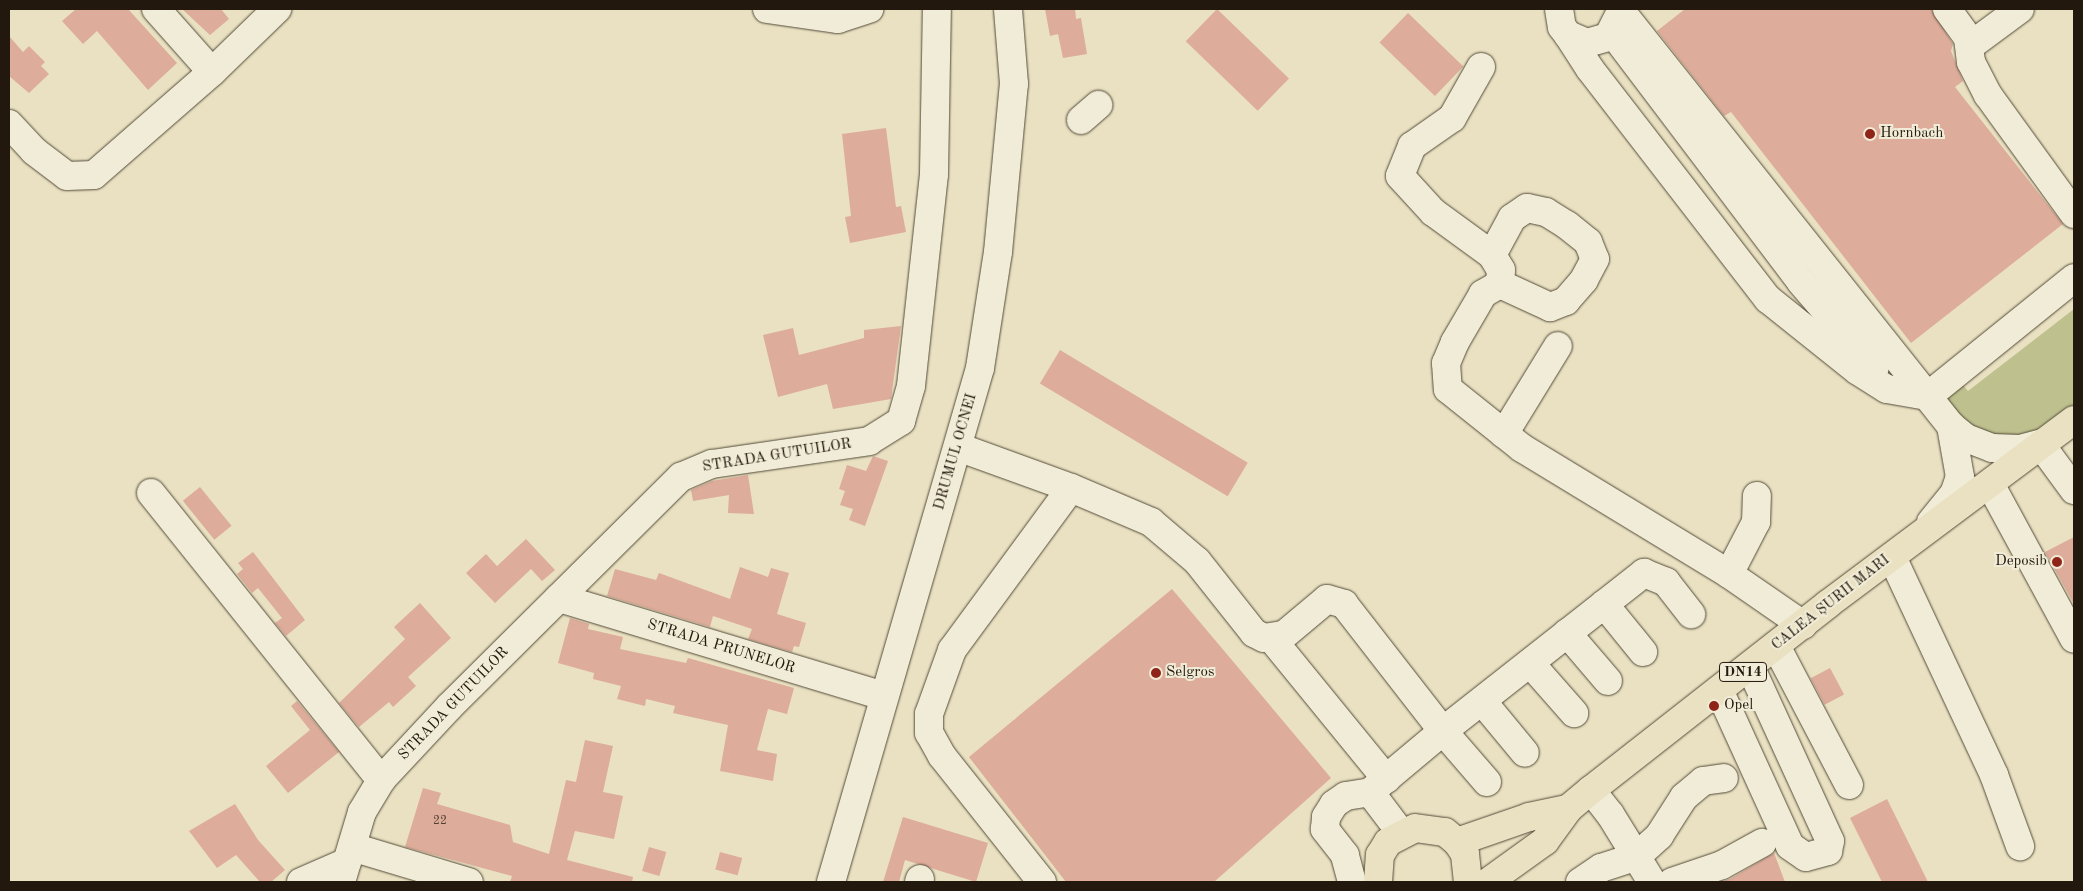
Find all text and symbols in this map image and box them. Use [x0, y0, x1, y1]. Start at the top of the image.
place label: Hornbach [1880, 125, 1943, 143]
marker: Hornbach [1864, 128, 1876, 140]
street label: DRUMUL OCNEI [931, 392, 981, 512]
street label: STRADA GUTUILOR [701, 435, 853, 477]
street label: CALEA ȘURII MARI [1768, 551, 1894, 655]
place label: Deposib [1995, 553, 2047, 571]
marker: Deposib [2051, 556, 2063, 568]
street label: STRADA PRUNELOR [645, 616, 797, 678]
street label: STRADA GUTUILOR [395, 644, 513, 764]
road number: DN14 [1718, 660, 1768, 684]
place label: Selgros [1166, 664, 1214, 682]
marker: Selgros [1150, 667, 1162, 679]
place label: Opel [1724, 697, 1753, 715]
marker: Opel [1708, 700, 1720, 712]
house number: 22 [433, 815, 447, 829]

